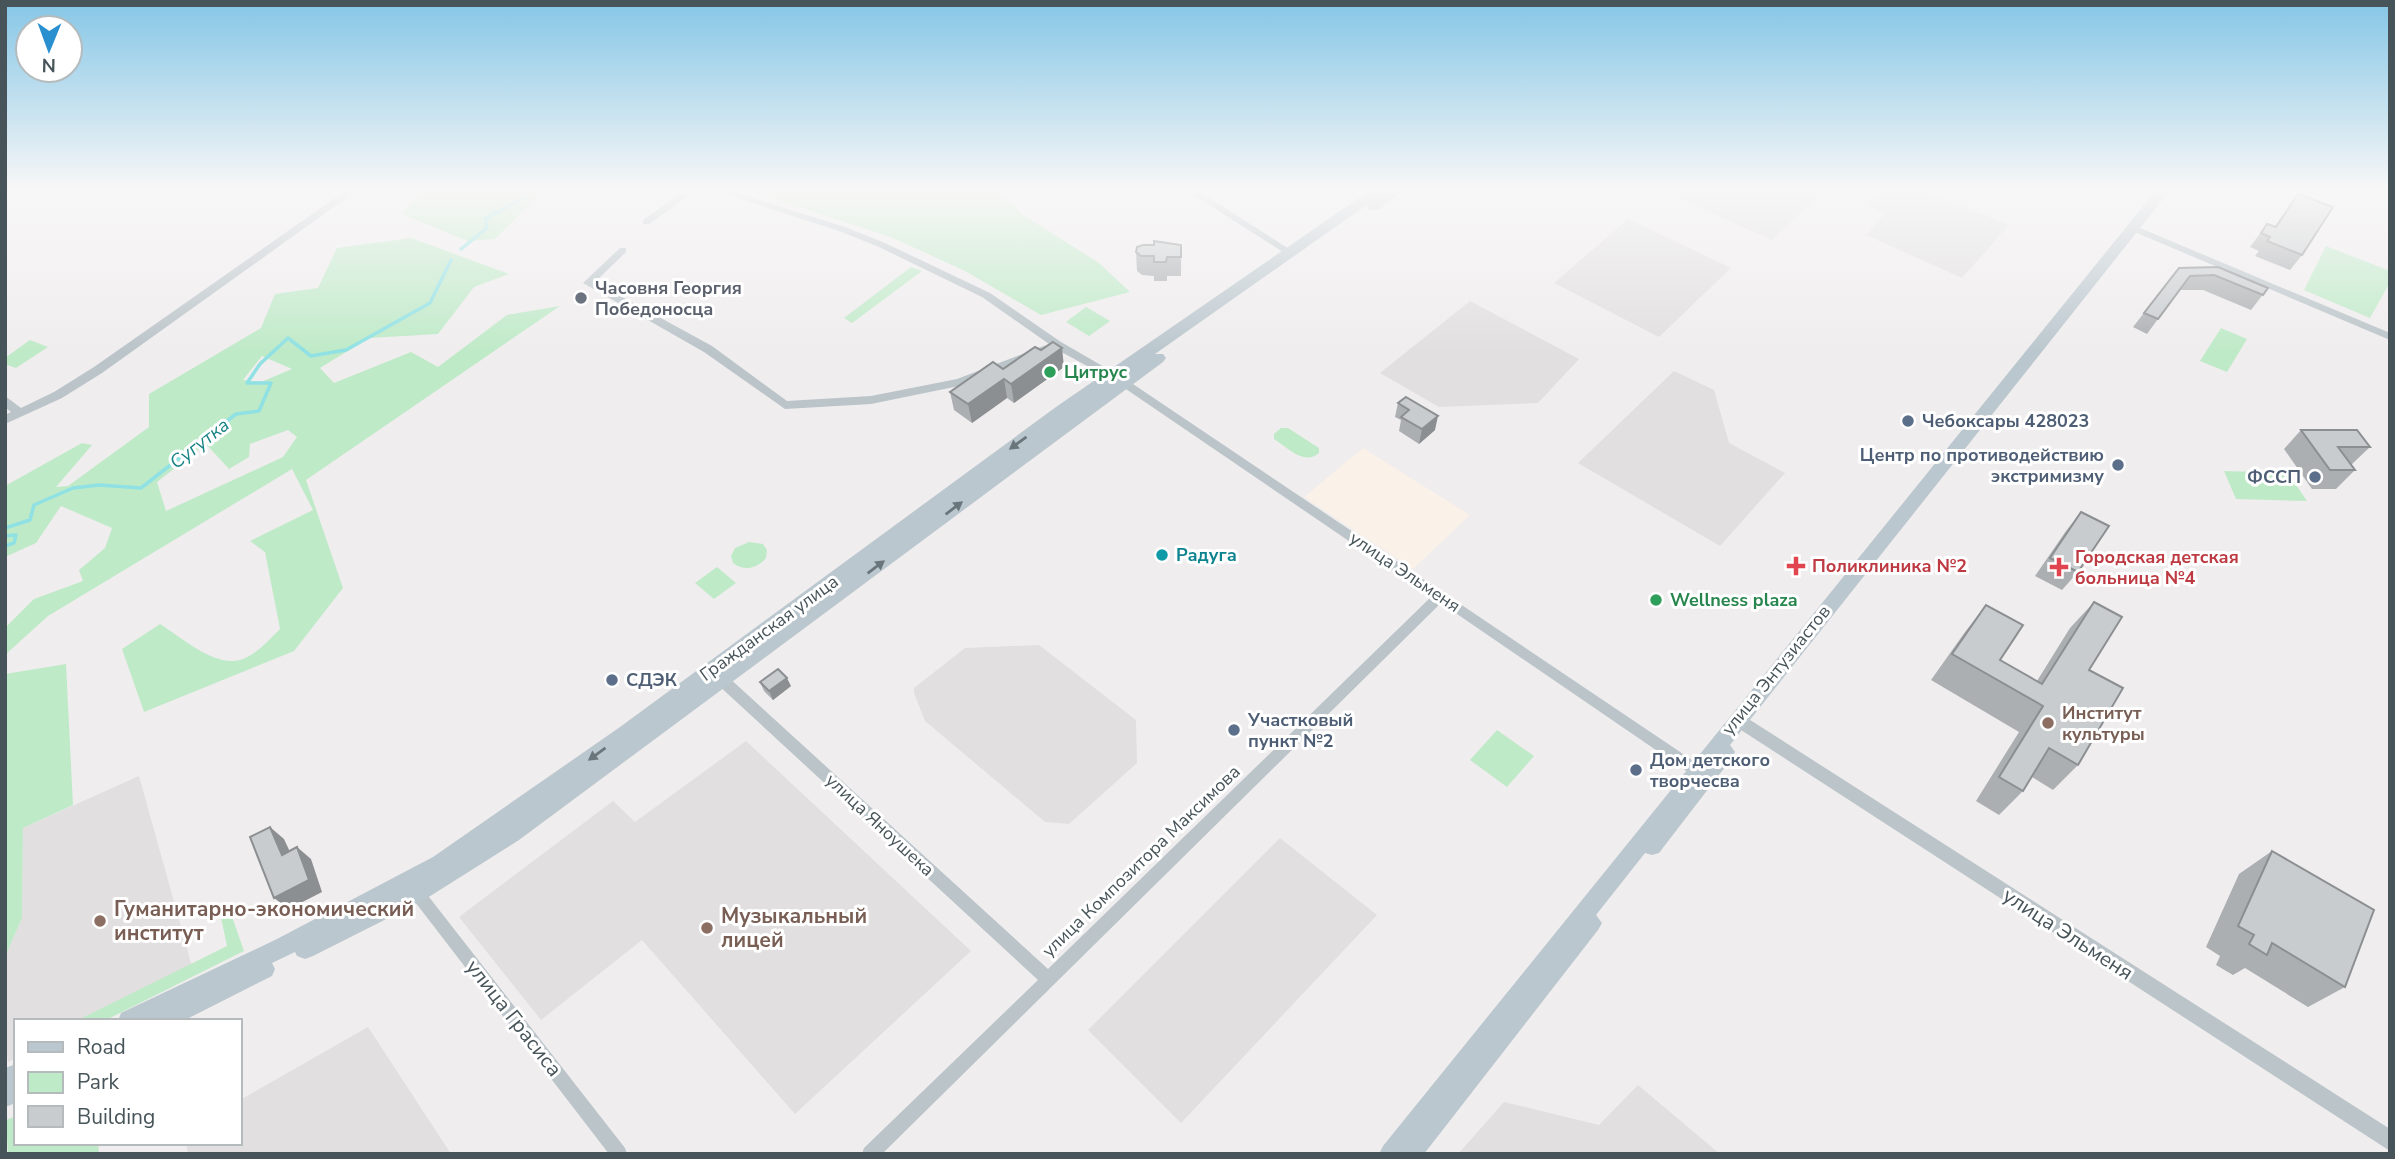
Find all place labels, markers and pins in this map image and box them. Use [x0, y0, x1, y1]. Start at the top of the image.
place label: Часовня Георгия Победоносца [595, 276, 742, 321]
marker: Часовня Георгия Победоносца [573, 290, 589, 306]
place label: Цитрус [1064, 360, 1127, 384]
marker: Цитрус [1042, 364, 1058, 380]
place label: Чебоксары 428023 [1922, 409, 2089, 433]
marker: Чебоксары 428023 [1900, 413, 1916, 429]
place label: Центр по противодействию экстримизму [1860, 443, 2104, 488]
marker: Центр по противодействию экстримизму [2110, 457, 2126, 473]
place label: ФССП [2247, 465, 2301, 489]
marker: ФССП [2307, 469, 2323, 485]
place label: Радуга [1176, 543, 1237, 567]
place label: Городская детская больница №4 [2075, 545, 2239, 590]
marker: Радуга [1154, 547, 1170, 563]
place label: Поликлиника №2 [1812, 554, 1967, 578]
marker: Поликлиника №2 [1786, 556, 1806, 576]
marker: Городская детская больница №4 [2049, 557, 2069, 577]
place label: Wellness plaza [1670, 588, 1798, 612]
marker: Wellness plaza [1648, 592, 1664, 608]
place label: СДЭК [626, 668, 678, 692]
marker: СДЭК [604, 672, 620, 688]
place label: Институт культуры [2062, 701, 2145, 746]
place label: Участковый пункт №2 [1247, 708, 1353, 753]
marker: Институт культуры [2040, 715, 2056, 731]
marker: Участковый пункт №2 [1226, 722, 1242, 738]
place label: Дом детского творчесва [1650, 748, 1770, 793]
marker: Дом детского творчесва [1628, 762, 1644, 778]
place label: Гуманитарно-экономический институт [114, 895, 414, 947]
place label: Музыкальный лицей [721, 902, 867, 954]
marker: Гуманитарно-экономический институт [92, 913, 108, 929]
marker: Музыкальный лицей [699, 920, 715, 936]

